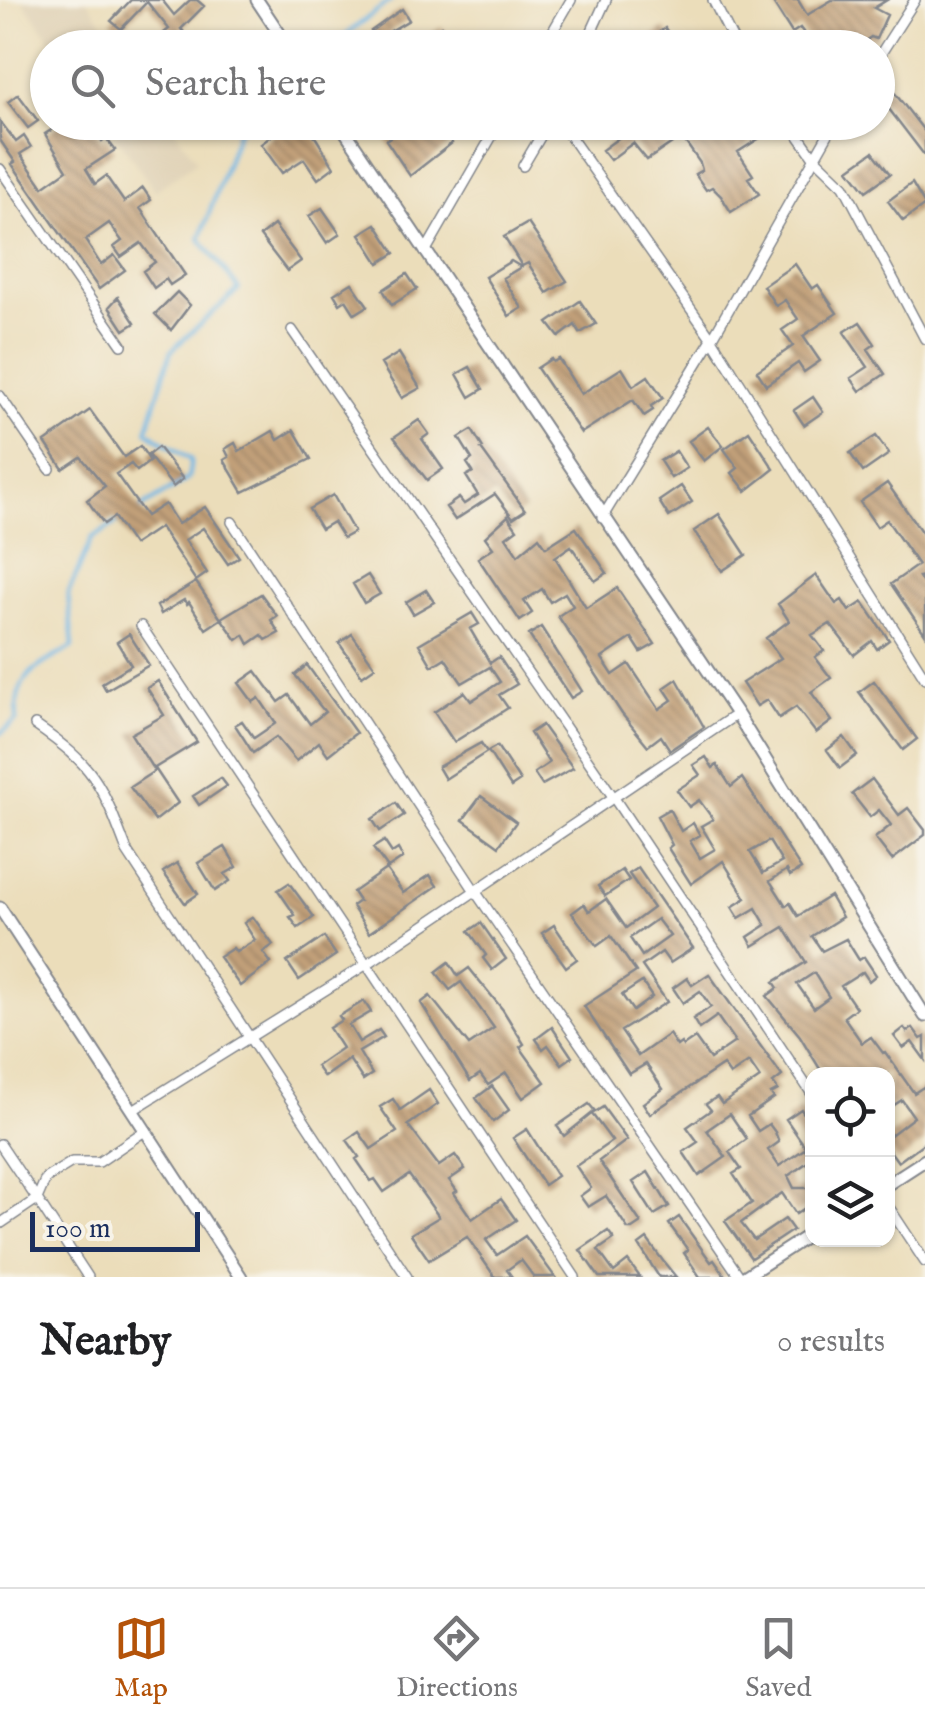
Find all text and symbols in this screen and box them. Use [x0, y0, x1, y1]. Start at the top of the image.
search box [30, 30, 895, 140]
icon: search [65, 58, 120, 113]
text: Search here [145, 61, 326, 109]
map controls [805, 1067, 895, 1247]
button: locate [805, 1067, 895, 1157]
button: layers [805, 1157, 895, 1247]
scale bar [30, 1207, 200, 1252]
text: 100 m [45, 1212, 111, 1247]
text: Nearby [40, 1316, 171, 1369]
text: 0 results [777, 1322, 885, 1363]
tab: Map [114, 1611, 169, 1706]
tab: Directions [396, 1611, 518, 1706]
tab: Saved [745, 1611, 811, 1706]

